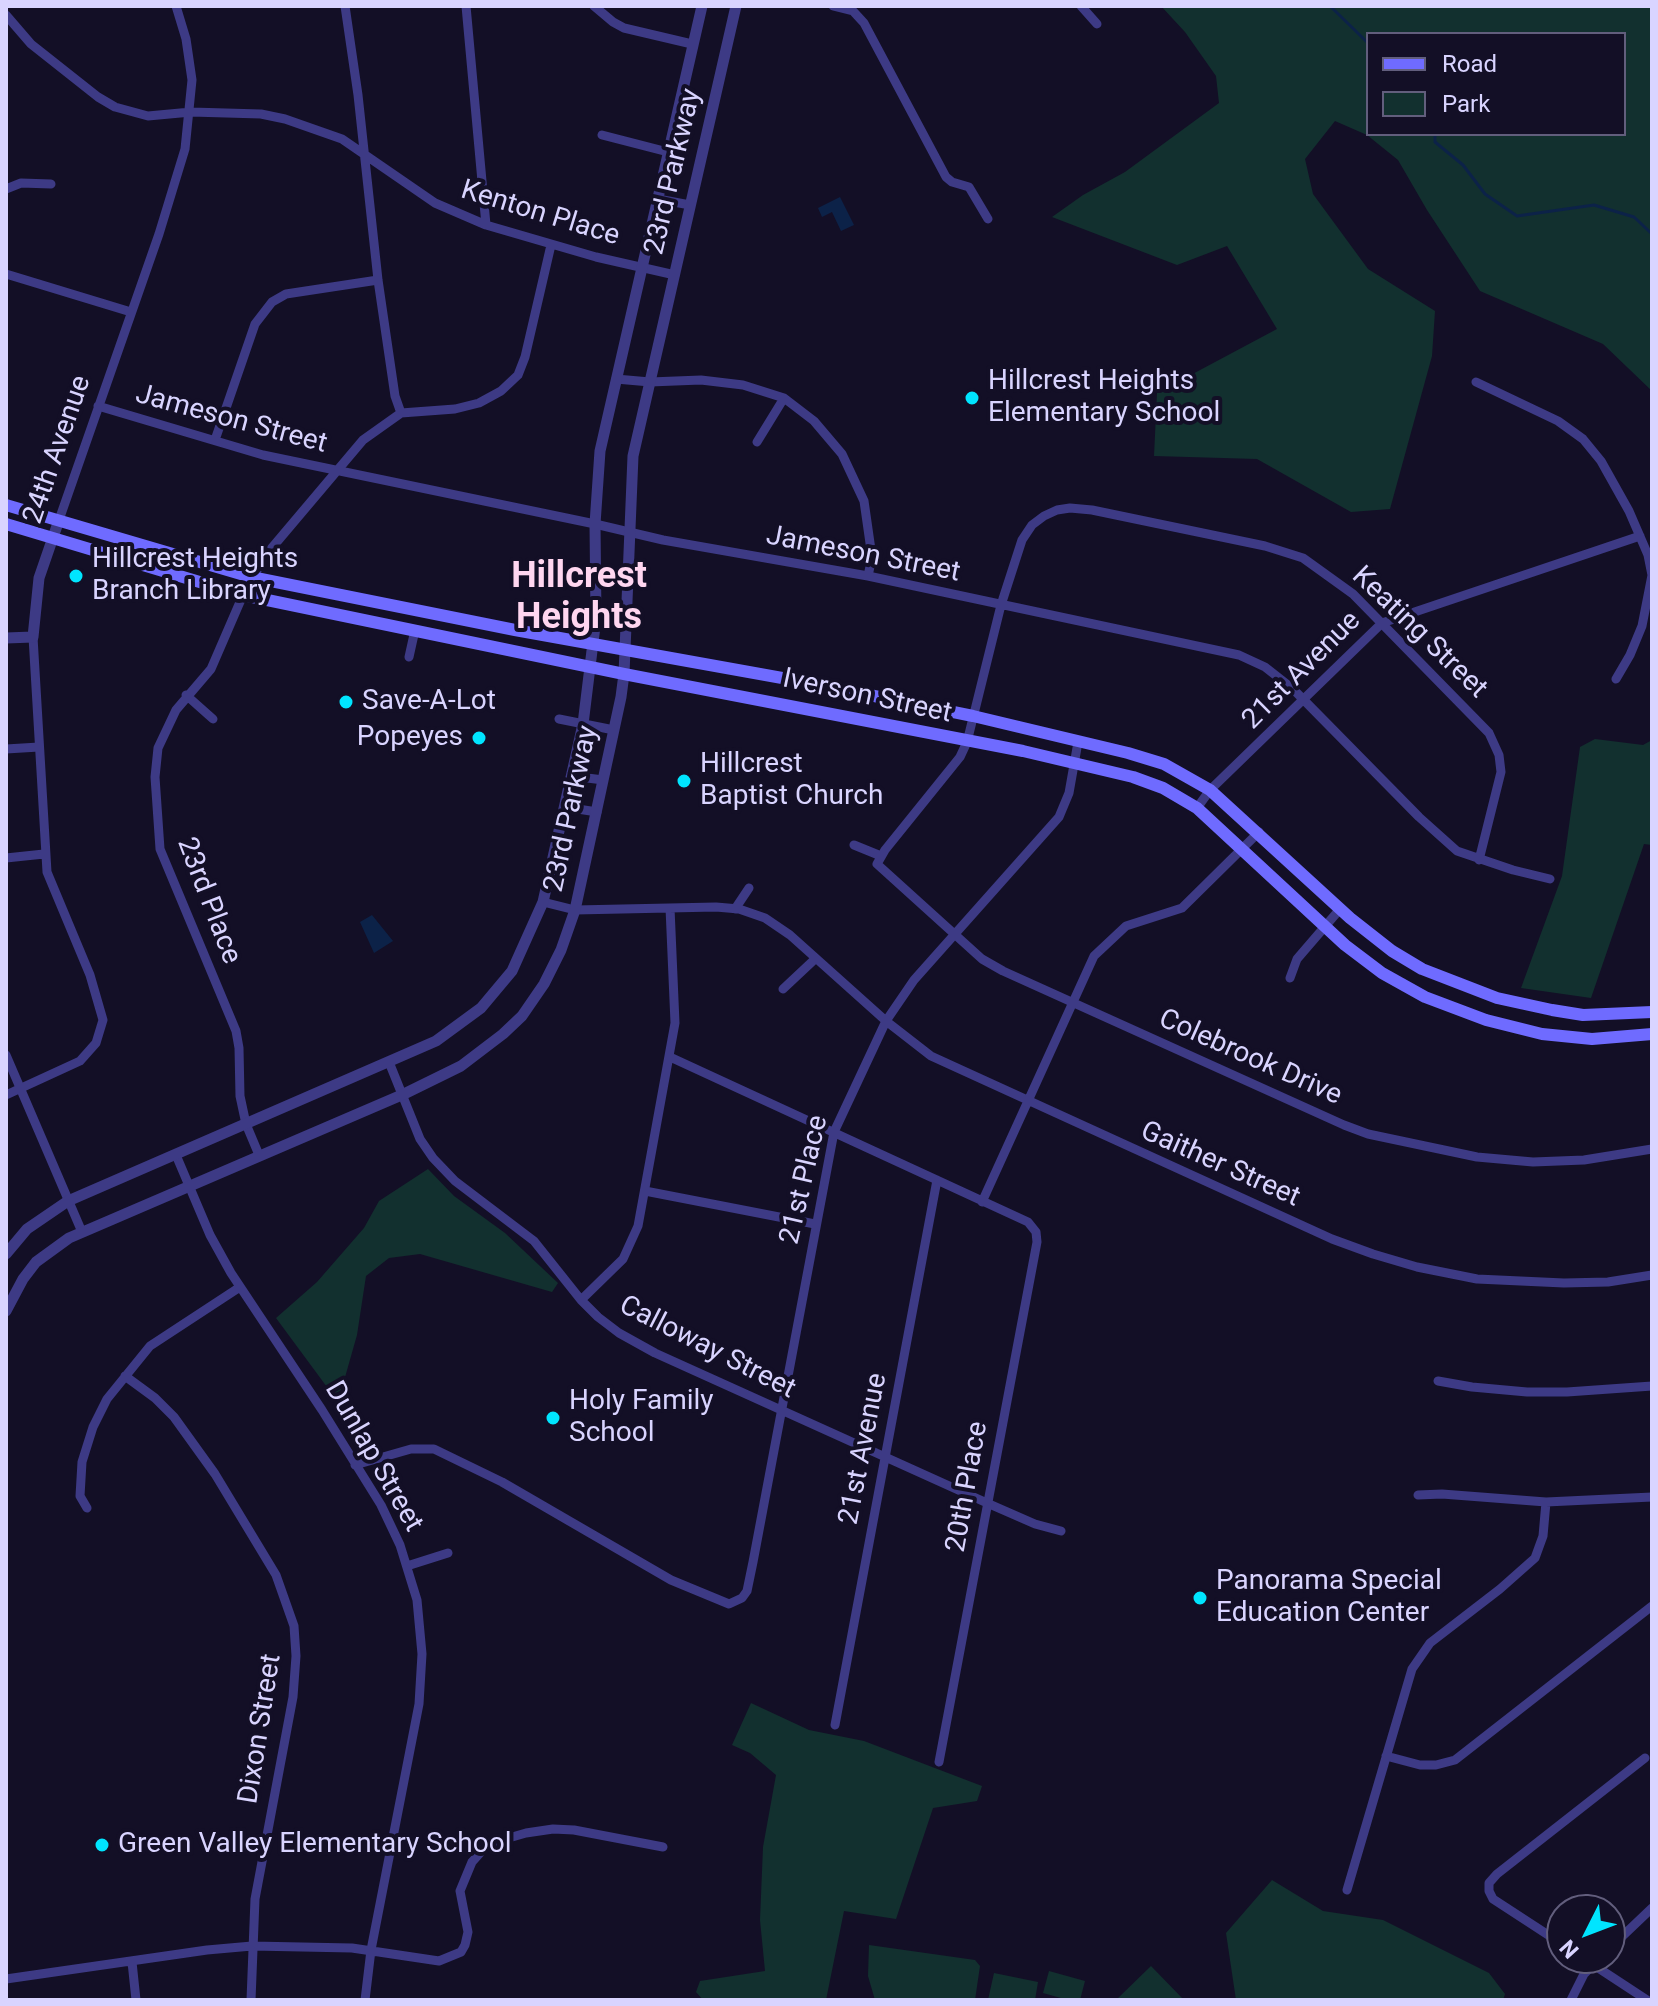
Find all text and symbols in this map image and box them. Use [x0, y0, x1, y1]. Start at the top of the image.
legend [1366, 32, 1626, 136]
text: Road [1442, 50, 1497, 78]
street label: 23rd Parkway [639, 86, 709, 258]
text: Park [1442, 90, 1490, 118]
street label: Kenton Place [457, 174, 623, 254]
place label: Hillcrest Heights Elementary School [988, 365, 1220, 431]
street label: 24th Avenue [17, 371, 99, 529]
street label: Jameson Street [132, 378, 330, 462]
marker: Hillcrest Heights Elementary School [963, 389, 981, 407]
street label: Jameson Street [763, 520, 963, 590]
place label: Hillcrest Heights Branch Library [92, 543, 298, 609]
district label: Hillcrest Heights [511, 556, 647, 641]
street label: Keating Street [1344, 560, 1494, 706]
marker: Hillcrest Heights Branch Library [67, 567, 85, 585]
street label: 21st Avenue [1236, 605, 1368, 737]
street label: Iverson Street [779, 663, 955, 731]
place label: Save-A-Lot [362, 685, 496, 719]
marker: Save-A-Lot [337, 693, 355, 711]
place label: Popeyes [357, 721, 463, 755]
street label: 23rd Parkway [538, 723, 606, 895]
marker: Popeyes [470, 729, 488, 747]
place label: Hillcrest Baptist Church [700, 748, 883, 814]
marker: Hillcrest Baptist Church [675, 772, 693, 790]
street label: 23rd Place [169, 833, 247, 969]
street label: Colebrook Drive [1153, 1003, 1347, 1113]
street label: 21st Place [774, 1112, 836, 1248]
street label: Gaither Street [1135, 1115, 1305, 1215]
street label: Calloway Street [613, 1289, 801, 1407]
street label: 21st Avenue [833, 1370, 895, 1528]
street label: Dunlap Street [316, 1376, 430, 1538]
place label: Holy Family School [569, 1385, 714, 1451]
marker: Holy Family School [544, 1409, 562, 1427]
street label: 20th Place [940, 1419, 996, 1555]
place label: Panorama Special Education Center [1216, 1565, 1442, 1631]
marker: Panorama Special Education Center [1191, 1589, 1209, 1607]
street label: Dixon Street [233, 1652, 289, 1806]
place label: Green Valley Elementary School [118, 1828, 512, 1862]
marker: Green Valley Elementary School [93, 1836, 111, 1854]
north arrow [1546, 1894, 1626, 1974]
text: N [1555, 1935, 1584, 1963]

